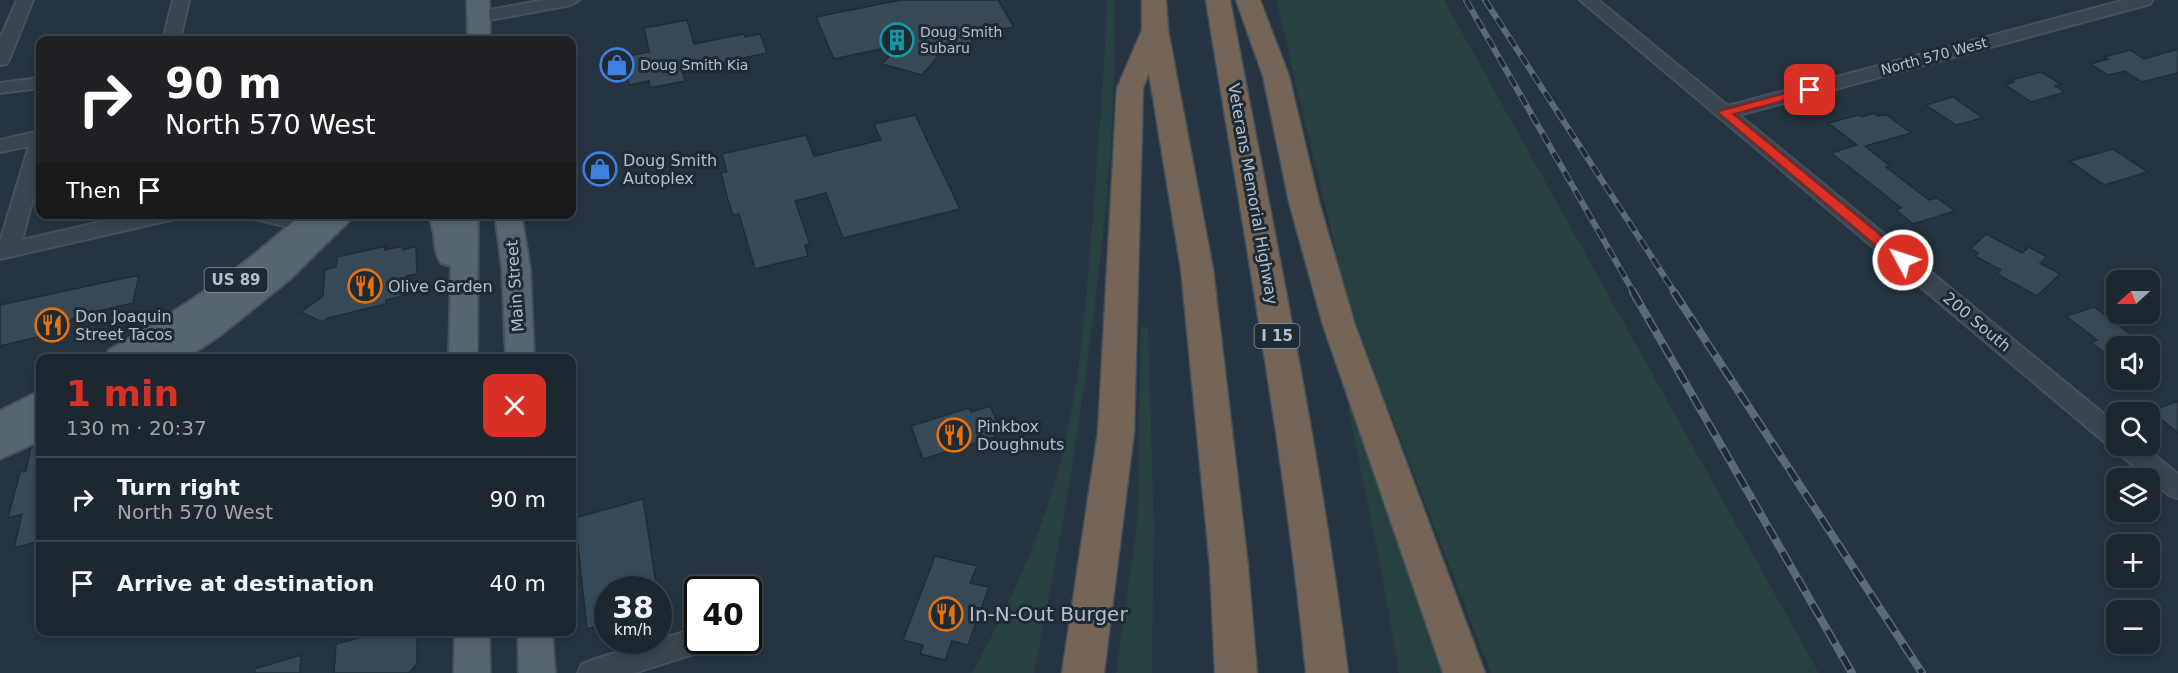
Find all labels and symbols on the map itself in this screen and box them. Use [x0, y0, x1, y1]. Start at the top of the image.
building icon: Doug Smith Subaru [879, 22, 915, 58]
place label: Doug Smith Subaru [920, 24, 1002, 56]
street label: North 570 West [1879, 34, 1989, 78]
shop icon: Doug Smith Kia [599, 47, 635, 83]
place label: Doug Smith Kia [640, 57, 748, 73]
pin [1784, 64, 1835, 115]
street label: Veterans Memorial Highway [1224, 82, 1282, 306]
shop icon: Doug Smith Autoplex [582, 151, 618, 187]
place label: Doug Smith Autoplex [623, 151, 717, 188]
position arrow [1871, 228, 1935, 292]
street label: Main Street [502, 239, 528, 333]
road number: US 89 [204, 268, 268, 292]
restaurant icon: Olive Garden [347, 268, 383, 304]
north arrow [2106, 270, 2160, 324]
place label: Olive Garden [388, 277, 493, 296]
street label: 200 South [1939, 288, 2015, 356]
restaurant icon: Don Joaquin Street Tacos [34, 307, 70, 343]
place label: Don Joaquin Street Tacos [75, 307, 173, 344]
road number: I 15 [1254, 324, 1300, 348]
restaurant icon: Pinkbox Doughnuts [936, 417, 972, 453]
place label: Pinkbox Doughnuts [977, 417, 1064, 454]
speed limit sign: 40 [684, 576, 762, 654]
restaurant icon: In-N-Out Burger [928, 596, 964, 632]
place label: In-N-Out Burger [969, 602, 1128, 626]

